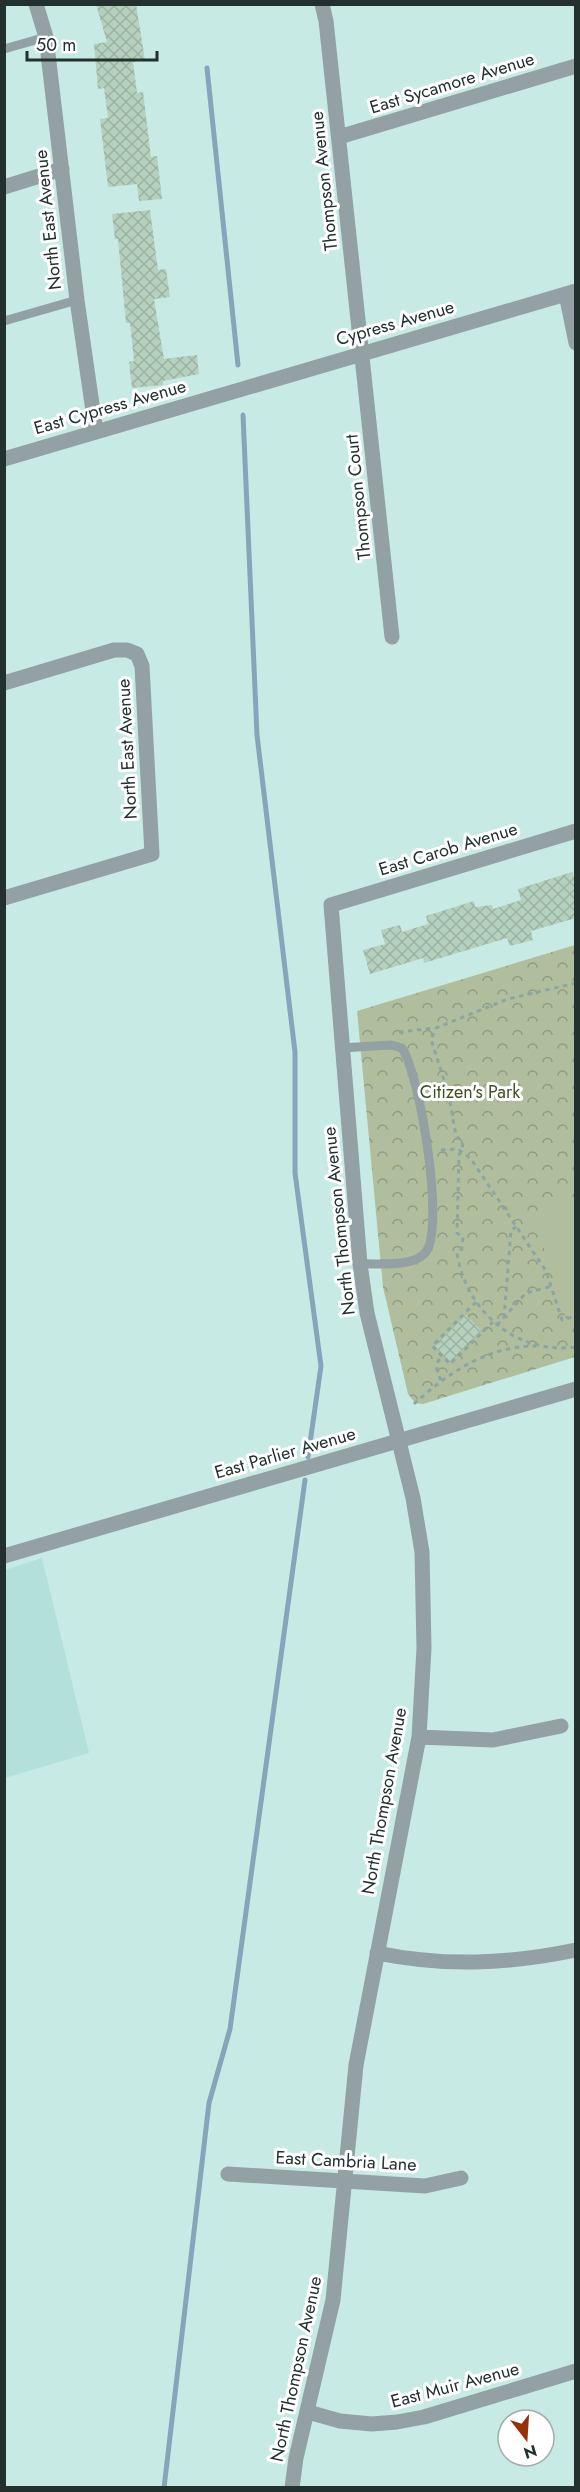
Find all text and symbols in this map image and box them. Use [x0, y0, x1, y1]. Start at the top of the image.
scale bar [27, 24, 158, 62]
text: 50 m [36, 32, 76, 58]
street label: East Sycamore Avenue [367, 46, 537, 120]
street label: Thompson Avenue [304, 110, 344, 252]
street label: North East Avenue [28, 149, 68, 291]
street label: Cypress Avenue [333, 294, 457, 352]
street label: East Cypress Avenue [31, 373, 189, 441]
street label: Thompson Court [338, 432, 378, 561]
street label: North East Avenue [110, 678, 144, 820]
street label: East Carob Avenue [375, 816, 521, 882]
park label: Citizen's Park [420, 1079, 520, 1105]
street label: North Thompson Avenue [316, 1126, 362, 1316]
street label: East Parlier Avenue [212, 1420, 358, 1486]
street label: North Thompson Avenue [355, 1706, 413, 1896]
street label: East Cambria Lane [275, 2144, 417, 2178]
street label: North Thompson Avenue [264, 2274, 328, 2464]
street label: East Muir Avenue [388, 2355, 522, 2415]
north arrow [496, 2408, 556, 2468]
text: N [521, 2439, 540, 2465]

